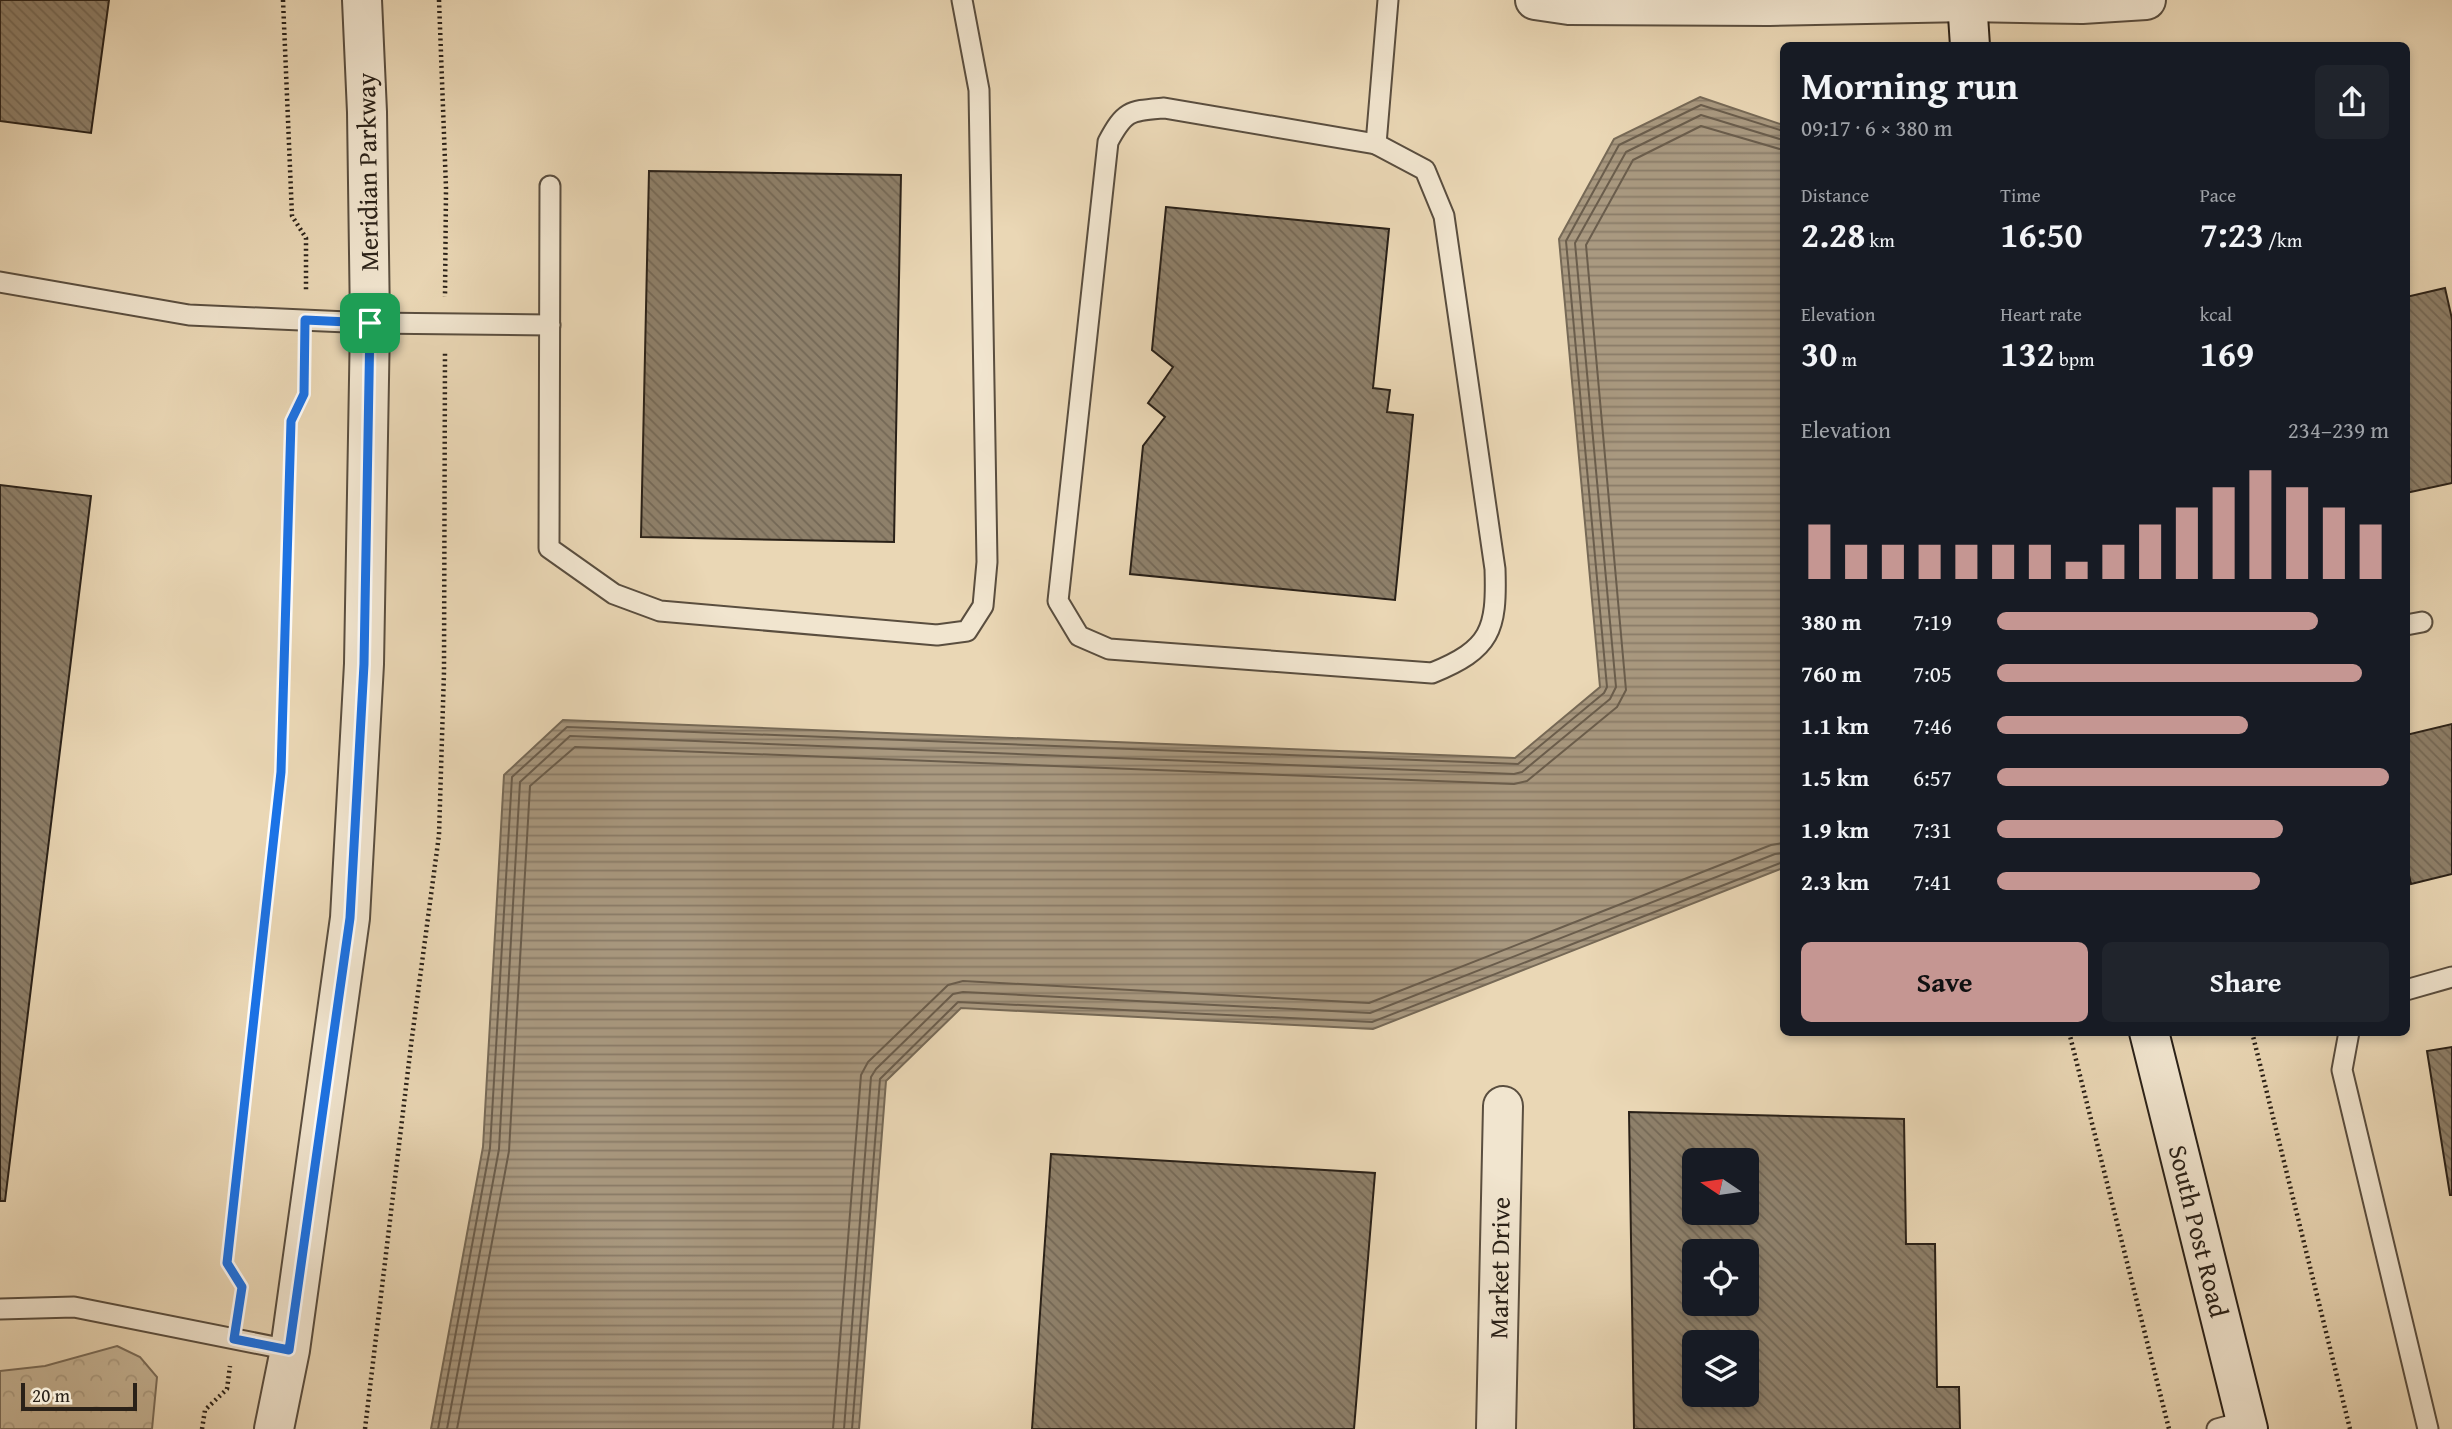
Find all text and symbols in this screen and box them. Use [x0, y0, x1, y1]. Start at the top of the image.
text: Morning run [1801, 57, 2018, 113]
button: share [2315, 65, 2389, 139]
street label: Meridian Parkway [346, 72, 388, 272]
text: 09:17 · 6 × 380 m [1801, 111, 1953, 144]
text: Distance [1801, 181, 1869, 209]
text: Time [2000, 181, 2041, 209]
text: Pace [2200, 181, 2236, 209]
text: 2.28 [1801, 209, 1865, 260]
text: 16:50 [2000, 209, 2083, 260]
text: 7:23 [2200, 209, 2264, 260]
text: km [1865, 226, 1895, 254]
text: /km [2264, 226, 2302, 254]
pin [340, 293, 400, 353]
text: Elevation [1801, 300, 1875, 328]
text: Heart rate [2000, 300, 2082, 328]
text: kcal [2200, 300, 2232, 328]
icon: arrive [351, 304, 389, 342]
text: 30 [1801, 328, 1837, 379]
text: 132 [2000, 328, 2055, 379]
text: 169 [2200, 328, 2254, 379]
text: m [1837, 345, 1857, 373]
text: bpm [2055, 345, 2095, 373]
text: Elevation [1801, 413, 1891, 446]
text: 234–239 m [2288, 413, 2389, 446]
text: 380 m [1801, 605, 1862, 638]
text: 7:19 [1913, 605, 1952, 638]
text: 760 m [1801, 657, 1862, 690]
text: 7:05 [1913, 657, 1952, 690]
text: 1.1 km [1801, 709, 1869, 742]
text: 7:46 [1913, 709, 1952, 742]
text: 1.5 km [1801, 761, 1869, 794]
text: 6:57 [1913, 761, 1952, 794]
text: 1.9 km [1801, 813, 1869, 846]
text: 7:31 [1913, 813, 1952, 846]
text: 2.3 km [1801, 865, 1869, 898]
text: 7:41 [1913, 865, 1952, 898]
button: Save [1801, 942, 2088, 1022]
button: Share [2102, 942, 2389, 1022]
street label: South Post Road [2159, 1141, 2239, 1321]
north arrow [1682, 1148, 1759, 1225]
map controls [1682, 1148, 1759, 1407]
street label: Market Drive [1478, 1196, 1520, 1340]
button: locate [1682, 1239, 1759, 1316]
button: layers [1682, 1330, 1759, 1407]
scale bar [21, 1380, 136, 1412]
text: 20 m [32, 1381, 70, 1409]

